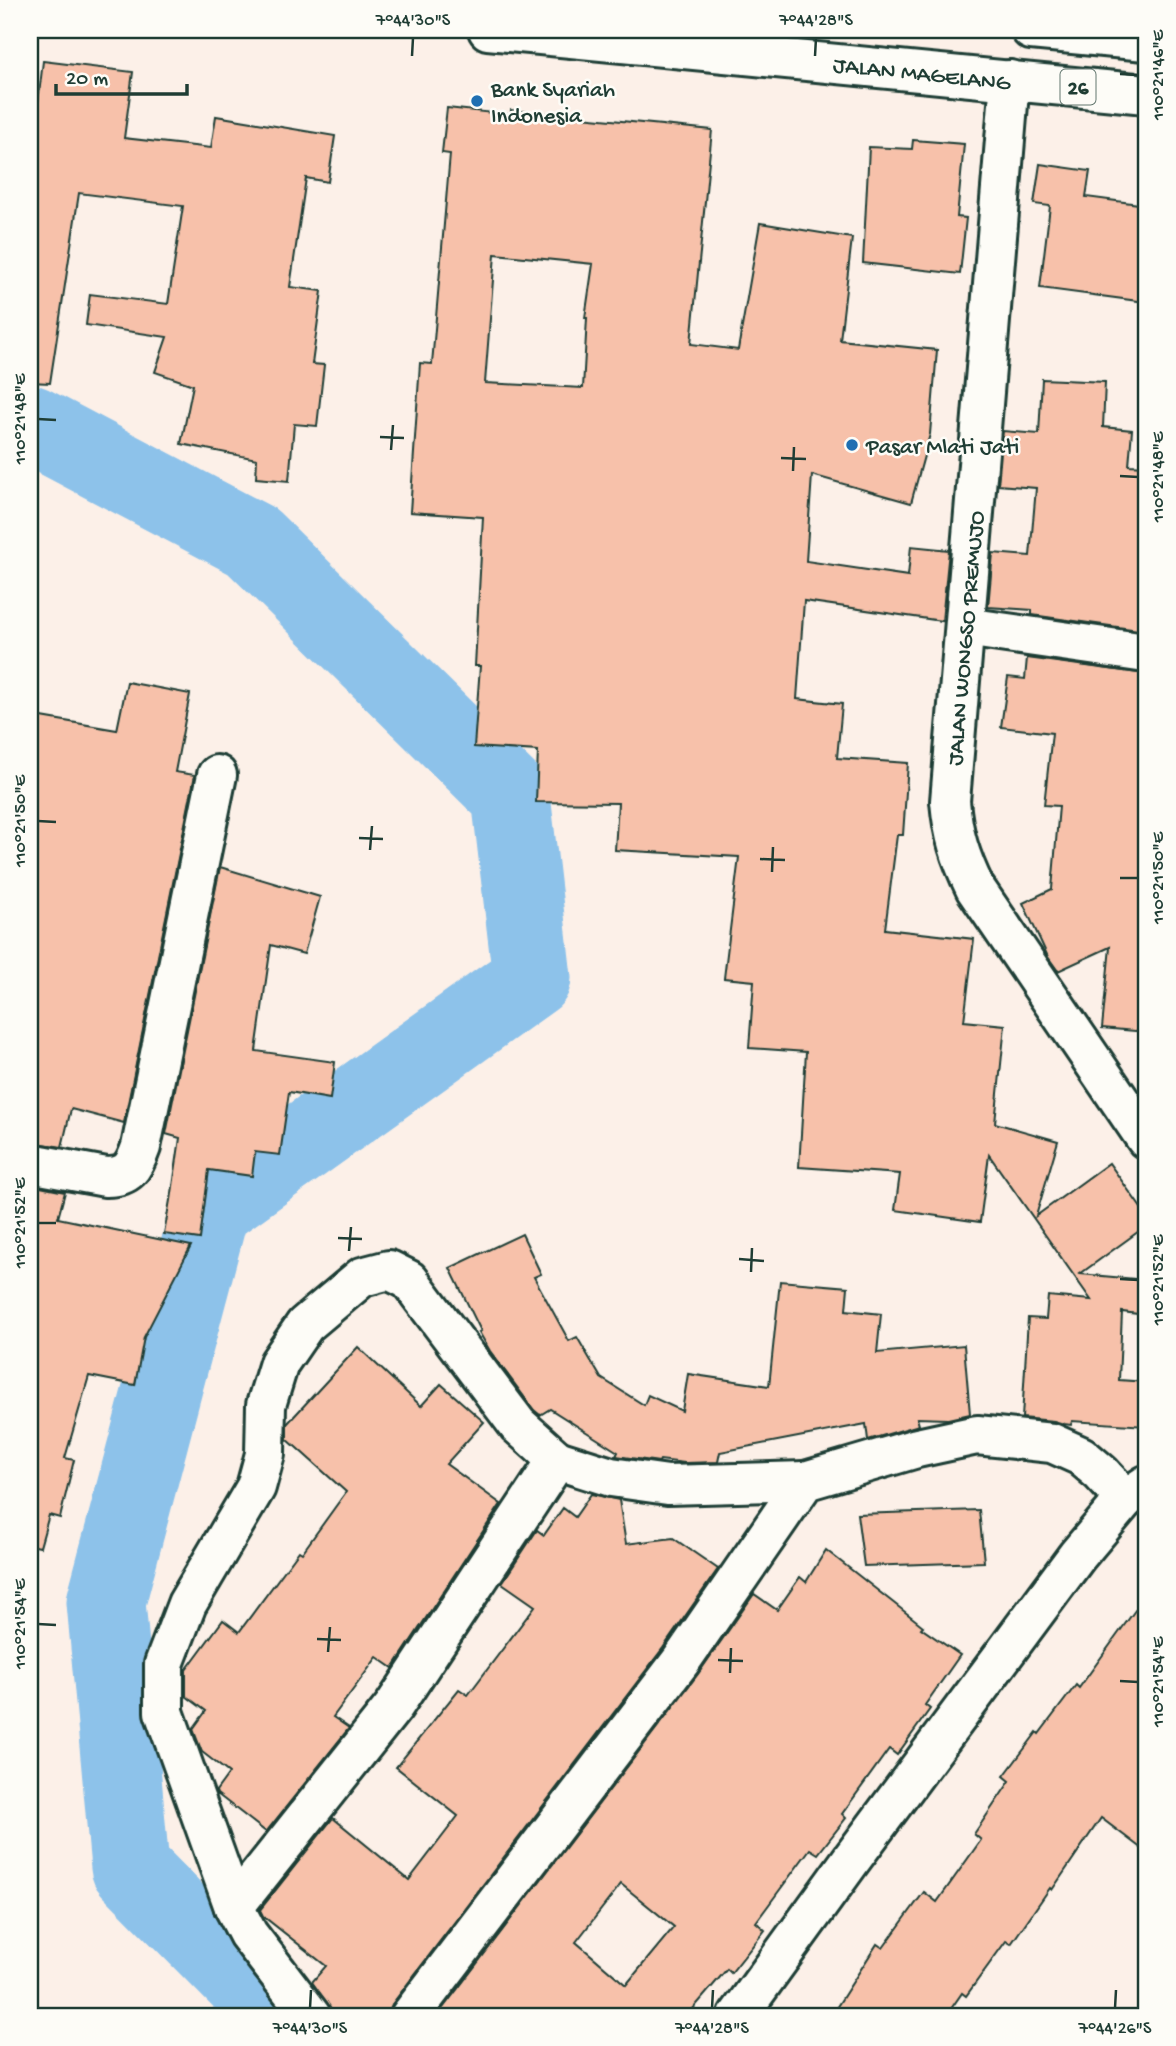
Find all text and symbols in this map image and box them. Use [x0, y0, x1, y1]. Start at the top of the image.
text: 7°44'30"S [375, 11, 451, 32]
text: 7°44'28"S [778, 11, 853, 32]
text: 110°21'46"E [1149, 29, 1170, 121]
scale bar [56, 52, 187, 96]
street label: JALAN MAGELANG [832, 53, 1013, 98]
text: 20 m [66, 68, 108, 93]
road number: 26 [1060, 70, 1096, 104]
place label: Bank Syariah Indonesia [490, 78, 615, 131]
marker: Bank Syariah Indonesia [469, 93, 485, 109]
text: 110°21'48"E [11, 373, 32, 465]
text: 110°21'48"E [1149, 431, 1170, 523]
place label: Pasar Mlati Jati [865, 435, 1019, 462]
marker: Pasar Mlati Jati [844, 437, 860, 453]
street label: JALAN WONGSO PREMUJO [943, 510, 992, 767]
text: 110°21'50"E [11, 774, 32, 868]
text: 110°21'50"E [1149, 831, 1170, 925]
text: 110°21'52"E [11, 1177, 32, 1269]
text: 110°21'52"E [1149, 1234, 1170, 1326]
text: 110°21'54"E [11, 1578, 32, 1670]
text: 110°21'54"E [1149, 1636, 1170, 1728]
text: 7°44'30"S [272, 2019, 348, 2040]
text: 7°44'28"S [674, 2019, 749, 2040]
text: 7°44'26"S [1078, 2019, 1152, 2040]

